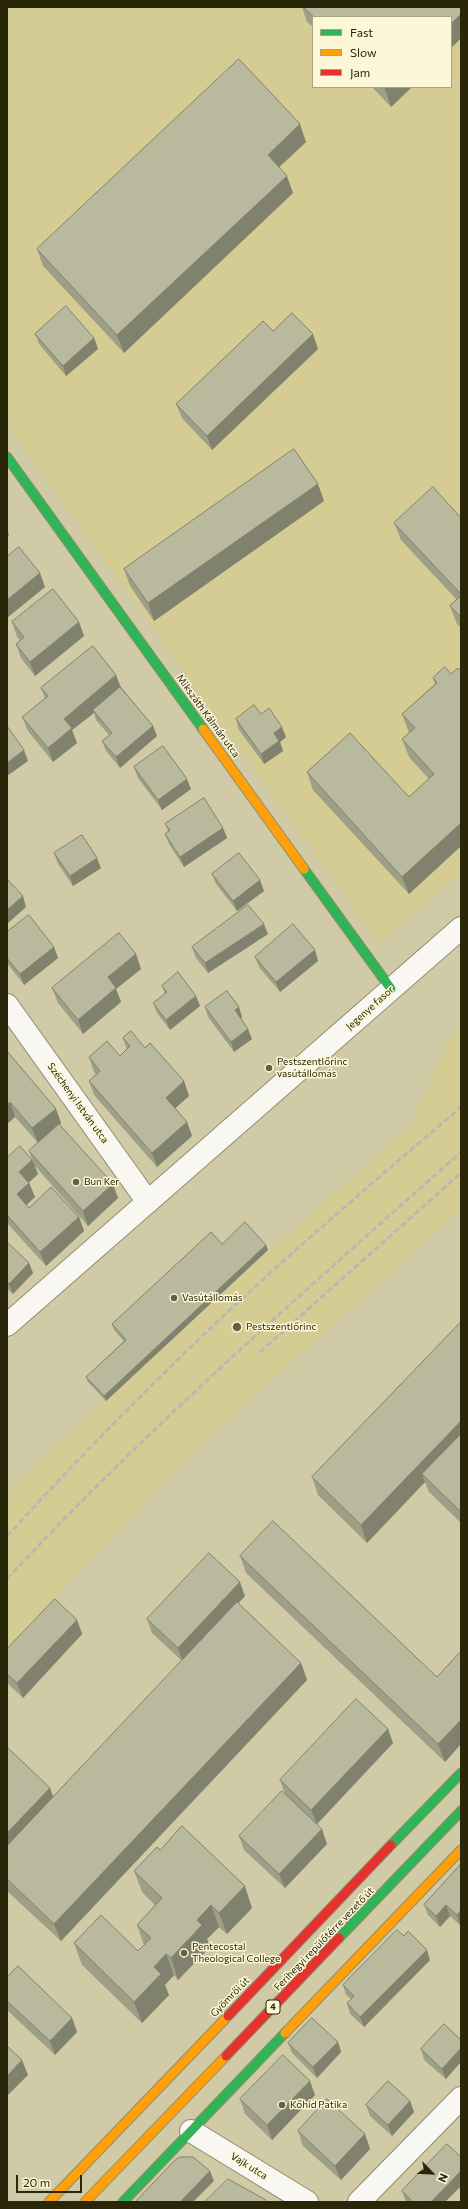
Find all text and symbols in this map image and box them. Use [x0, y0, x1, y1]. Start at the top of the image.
legend [312, 16, 452, 88]
text: Fast [350, 25, 373, 39]
text: Slow [350, 45, 377, 59]
text: Jam [350, 65, 370, 79]
street label: Mikszáth Kálmán utca [174, 672, 242, 760]
street label: Jegenye fasor [344, 983, 396, 1033]
place label: Pestszentlőrinc vasútállomás [277, 1056, 347, 1080]
street label: Széchenyi István utca [45, 1060, 111, 1146]
marker: Pestszentlőrinc vasútállomás [264, 1063, 274, 1073]
place label: Bun Ker [84, 1176, 119, 1188]
marker: Bun Ker [71, 1177, 81, 1187]
place label: Vasútállomás [182, 1292, 243, 1304]
marker: Vasútállomás [169, 1293, 179, 1303]
marker: Pestszentlőrinc [231, 1321, 243, 1333]
place label: Pestszentlőrinc [246, 1321, 316, 1333]
street label: Ferihegyi repülőtérre vezető út [271, 1885, 377, 1993]
place label: Pentecostal Theological College [192, 1941, 280, 1964]
marker: Pentecostal Theological College [179, 1948, 189, 1958]
street label: Gyömrői út [208, 1975, 252, 2019]
road number: 4 [266, 2000, 280, 2014]
place label: Kőhíd Patika [290, 2099, 347, 2111]
marker: Kőhíd Patika [277, 2100, 287, 2110]
street label: Vajk utca [228, 2150, 270, 2182]
north arrow [412, 2153, 452, 2193]
scale bar [18, 2167, 84, 2193]
text: N [436, 2172, 451, 2184]
text: 20 m [23, 2175, 50, 2189]

